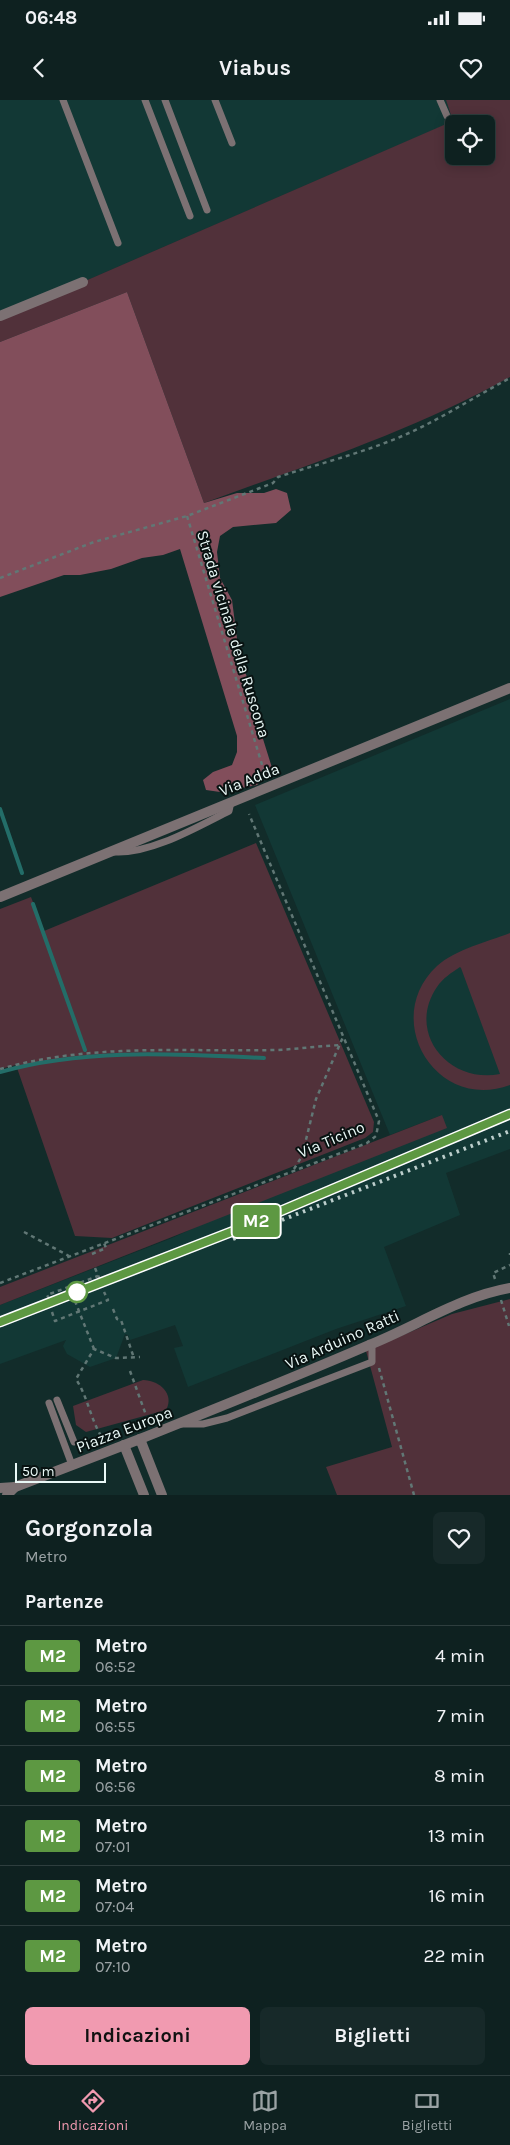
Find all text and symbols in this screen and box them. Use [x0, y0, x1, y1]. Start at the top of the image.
text: 06:48 [25, 7, 77, 29]
icon: back [25, 54, 53, 82]
icon: heart [457, 54, 485, 82]
text: Viabus [219, 55, 291, 81]
map controls [445, 115, 495, 165]
button: locate [445, 115, 495, 165]
street label: Strada vicinale della Ruscona [193, 528, 274, 740]
street label: Via Adda [216, 759, 282, 800]
street label: Via Ticino [295, 1117, 367, 1162]
line badge: M2 [234, 1205, 278, 1237]
text: M2 [243, 1210, 269, 1232]
unlabelled marker [66, 1281, 88, 1303]
street label: Via Arduino Ratti [282, 1306, 402, 1373]
street label: Piazza Europa [73, 1402, 175, 1457]
scale bar [15, 1460, 106, 1483]
text: 50 m [22, 1463, 55, 1480]
button: heart [433, 1512, 485, 1564]
text: Gorgonzola [25, 1514, 153, 1542]
text: Metro [25, 1547, 67, 1566]
text: Partenze [25, 1591, 103, 1613]
text: Metro [95, 1635, 147, 1657]
text: M2 [39, 1645, 66, 1667]
text: 4 min [435, 1645, 485, 1667]
text: 06:52 [95, 1657, 136, 1676]
text: Metro [95, 1695, 147, 1717]
text: M2 [39, 1705, 66, 1727]
text: 7 min [437, 1705, 485, 1727]
text: 06:55 [95, 1717, 135, 1736]
text: Metro [95, 1755, 147, 1777]
text: M2 [39, 1765, 66, 1787]
text: 8 min [434, 1765, 485, 1787]
text: 06:56 [95, 1777, 136, 1796]
text: Metro [95, 1815, 147, 1837]
text: M2 [39, 1825, 66, 1847]
text: 13 min [428, 1825, 485, 1847]
text: 07:01 [95, 1837, 130, 1856]
text: Metro [95, 1875, 147, 1897]
text: M2 [39, 1885, 66, 1907]
text: 16 min [428, 1885, 485, 1907]
text: 07:04 [95, 1897, 134, 1916]
text: Metro [95, 1935, 147, 1957]
text: M2 [39, 1945, 66, 1967]
text: 22 min [424, 1945, 485, 1967]
text: 07:10 [95, 1957, 130, 1976]
button: Indicazioni [25, 2007, 250, 2065]
button: Biglietti [260, 2007, 485, 2065]
tab: Indicazioni [57, 2087, 128, 2134]
tab: Mappa [243, 2087, 287, 2134]
tab: Biglietti [402, 2087, 453, 2134]

